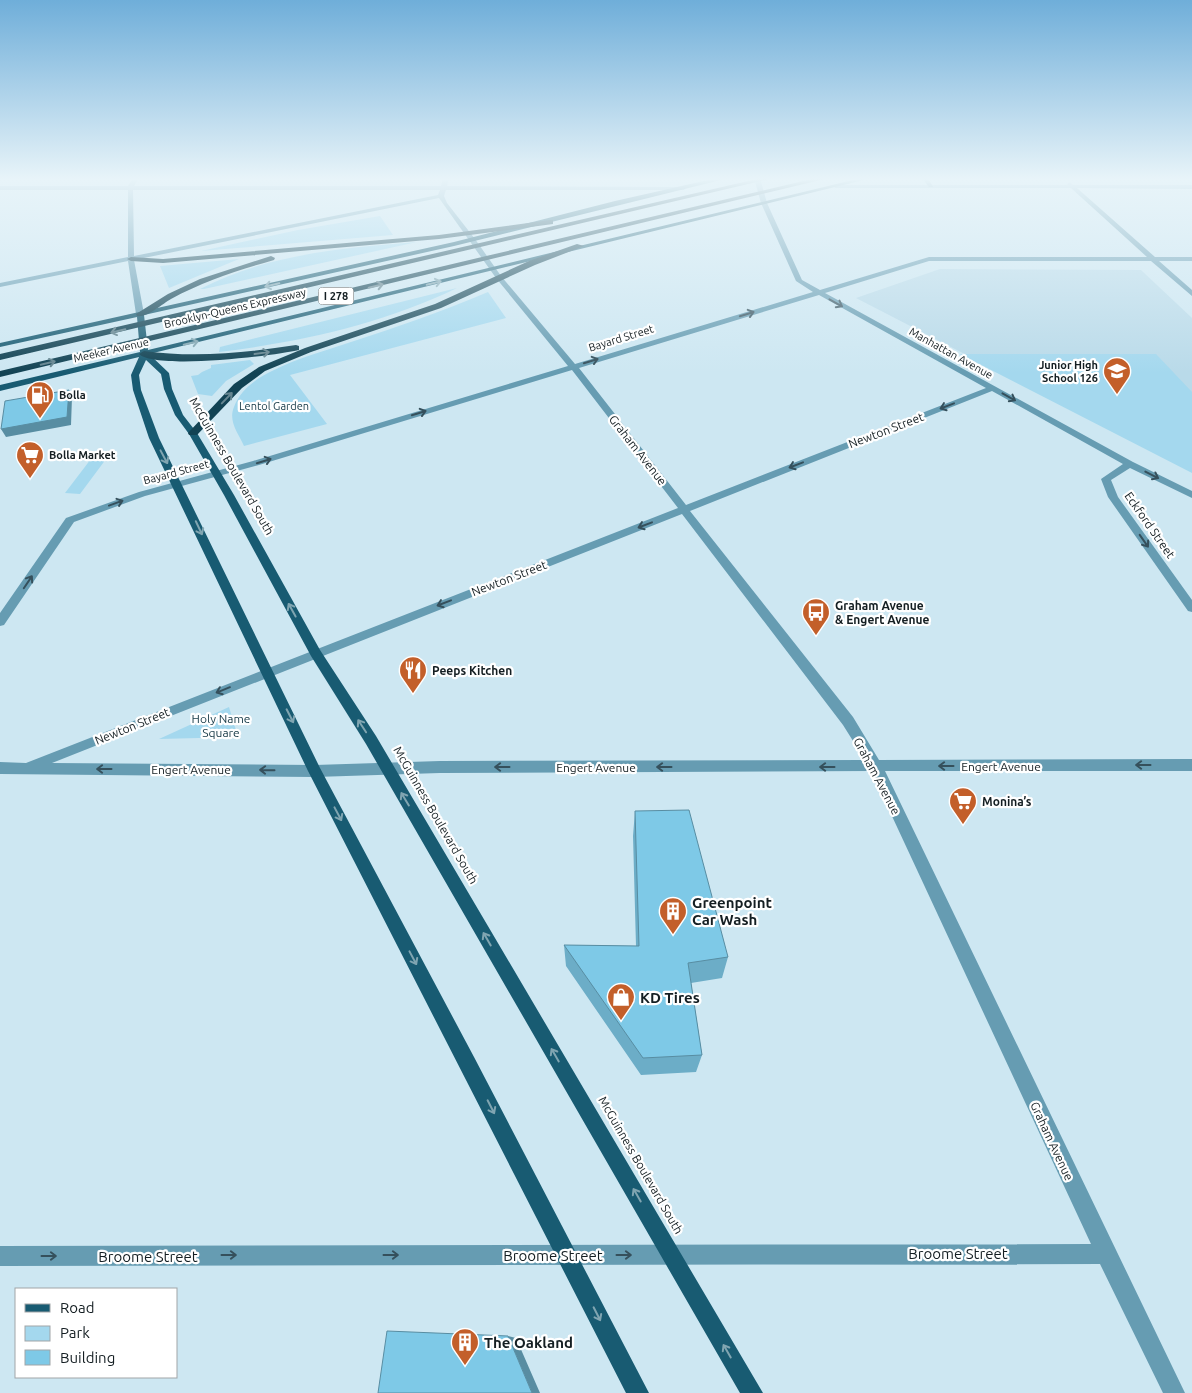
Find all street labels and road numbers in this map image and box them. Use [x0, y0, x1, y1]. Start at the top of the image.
street label: Brooklyn-Queens Expressway [163, 286, 308, 330]
road number: I 278 [318, 288, 354, 304]
street label: Bayard Street [587, 322, 656, 354]
street label: Manhattan Avenue [907, 325, 995, 381]
street label: Meeker Avenue [72, 336, 150, 364]
street label: McGuinness Boulevard South [187, 395, 277, 537]
street label: Newton Street [847, 410, 926, 450]
street label: Graham Avenue [607, 412, 669, 488]
street label: Bayard Street [142, 457, 211, 487]
street label: Eckford Street [1122, 489, 1178, 561]
street label: Newton Street [470, 558, 549, 598]
street label: Newton Street [93, 705, 171, 747]
street label: Graham Avenue [851, 735, 903, 817]
street label: McGuinness Boulevard South [391, 744, 481, 886]
street label: Engert Avenue [961, 760, 1041, 773]
street label: Engert Avenue [556, 761, 636, 774]
street label: Engert Avenue [151, 763, 231, 776]
street label: McGuinness Boulevard South [596, 1094, 686, 1236]
street label: Graham Avenue [1028, 1100, 1076, 1182]
street label: Broome Street [908, 1245, 1008, 1262]
street label: Broome Street [503, 1247, 603, 1264]
street label: Broome Street [98, 1248, 198, 1265]

